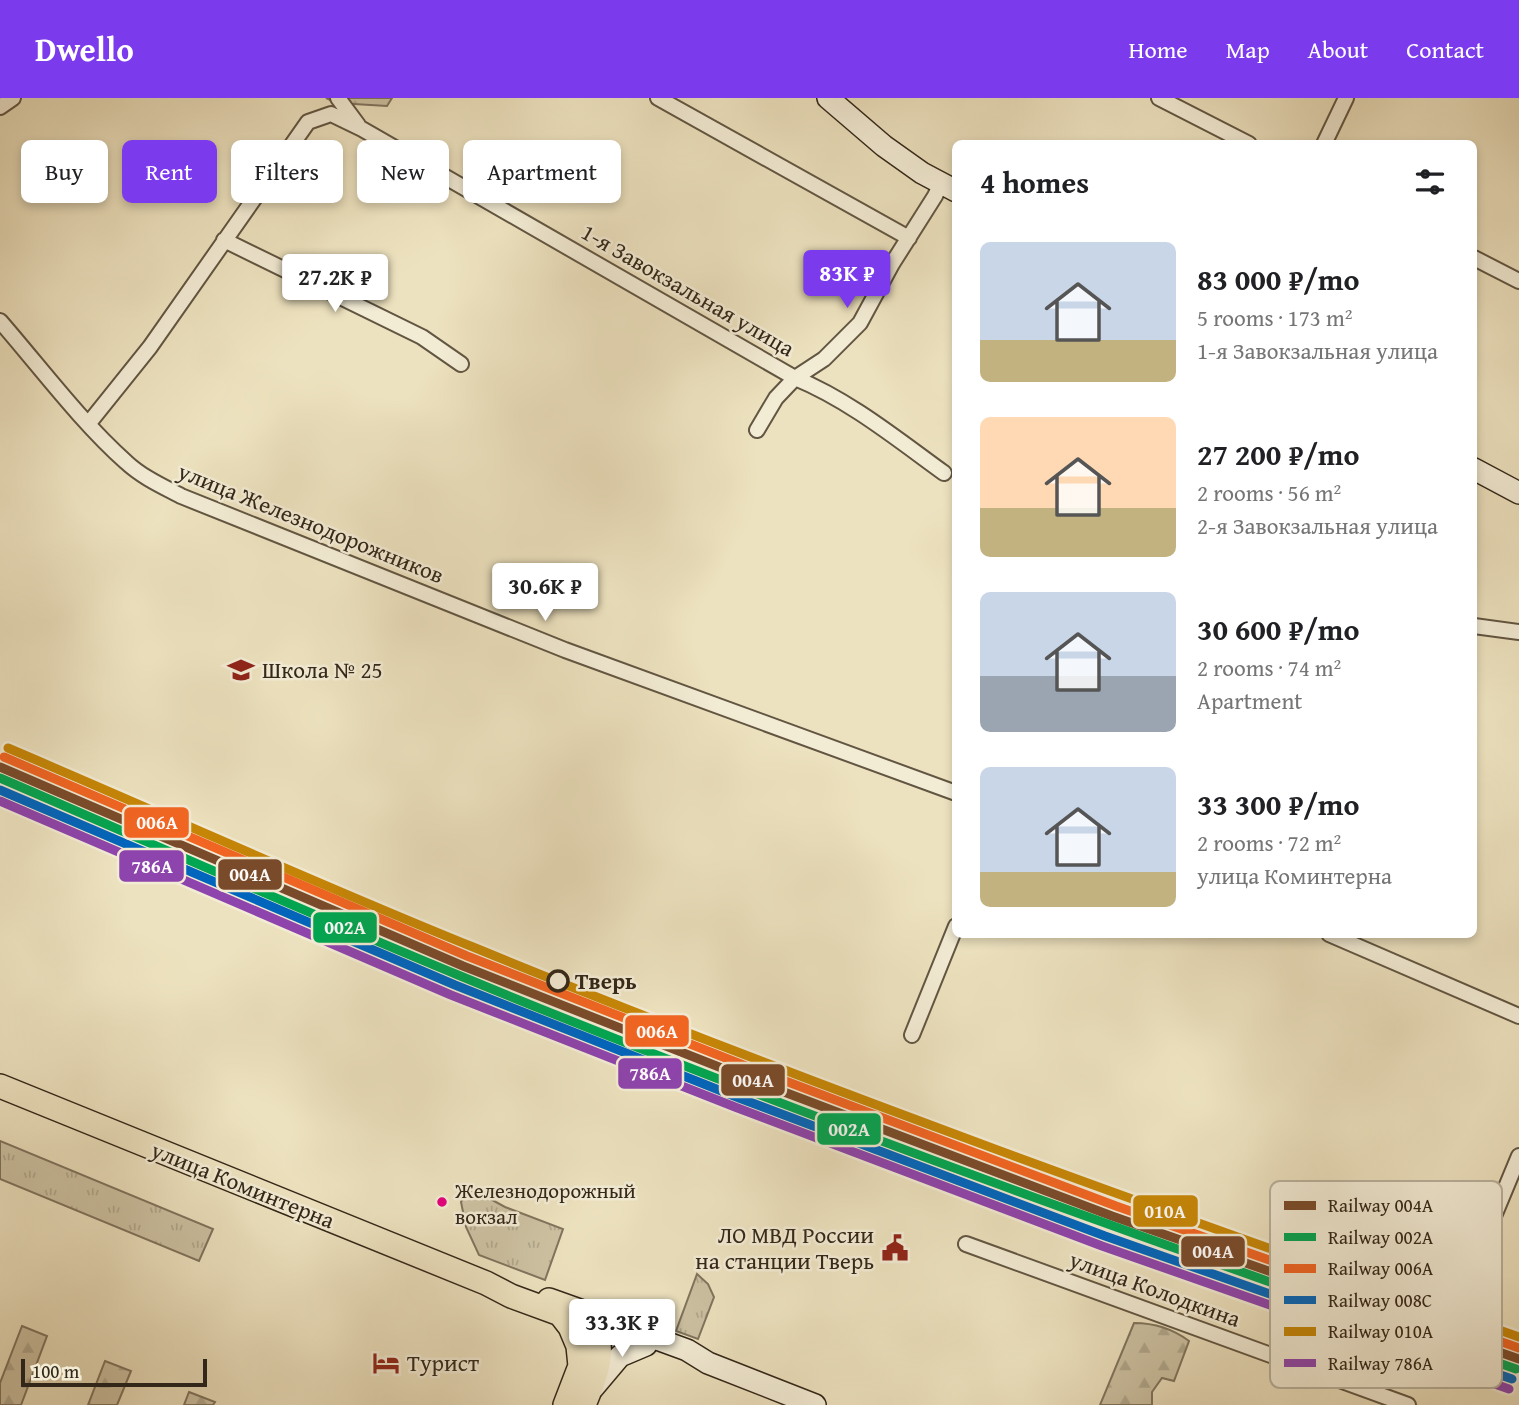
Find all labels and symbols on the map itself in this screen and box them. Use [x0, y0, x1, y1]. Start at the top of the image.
street label: 1-я Завокзальная улица [576, 215, 801, 364]
pin: 83K ₽ [798, 250, 896, 310]
pin: 27.2K ₽ [270, 254, 400, 314]
street label: улица Железнодорожников [172, 454, 449, 591]
pin: 30.6K ₽ [480, 564, 610, 623]
place label: Школа № 25 [262, 653, 383, 686]
school or university icon: Школа № 25 [226, 655, 256, 685]
line badge: 006А [123, 806, 190, 839]
text: 006А [136, 808, 178, 836]
line badge: 786А [118, 849, 185, 883]
text: 786А [131, 852, 173, 880]
line badge: 004А [217, 858, 283, 891]
text: 004А [229, 860, 271, 888]
line badge: 002А [312, 911, 378, 944]
text: 002А [324, 913, 366, 941]
place label: Тверь [575, 964, 637, 997]
marker: Тверь [547, 970, 569, 992]
line badge: 006А [624, 1014, 690, 1048]
text: 006А [636, 1017, 678, 1045]
line badge: 786А [617, 1057, 683, 1090]
text: 786А [629, 1059, 671, 1087]
line badge: 004А [720, 1063, 786, 1097]
text: 004А [732, 1066, 774, 1094]
line badge: 002А [816, 1112, 882, 1146]
text: 002А [828, 1115, 870, 1143]
street label: улица Коминтерна [146, 1132, 340, 1236]
place label: Железнодорожный вокзал [454, 1175, 636, 1232]
legend [1270, 1181, 1502, 1388]
text: Railway 004А [1328, 1191, 1434, 1219]
line badge: 010А [1132, 1194, 1199, 1228]
marker: Железнодорожный вокзал [435, 1195, 449, 1209]
text: 010А [1144, 1197, 1186, 1225]
place label: ЛО МВД России на станции Тверь [695, 1218, 874, 1277]
text: Railway 002А [1328, 1223, 1434, 1251]
public building icon: ЛО МВД России на станции Тверь [880, 1233, 910, 1263]
line badge: 004А [1180, 1235, 1246, 1268]
text: 004А [1192, 1237, 1234, 1265]
street label: улица Колодкина [1064, 1242, 1245, 1335]
text: Railway 006А [1328, 1254, 1434, 1282]
text: Railway 008С [1328, 1286, 1432, 1314]
pin: 33.3K ₽ [557, 1300, 687, 1359]
text: Railway 010А [1328, 1317, 1434, 1345]
place label: Турист [407, 1346, 479, 1379]
hotel icon: Турист [371, 1348, 401, 1378]
text: Railway 786А [1328, 1349, 1434, 1377]
scale bar [21, 1356, 206, 1388]

